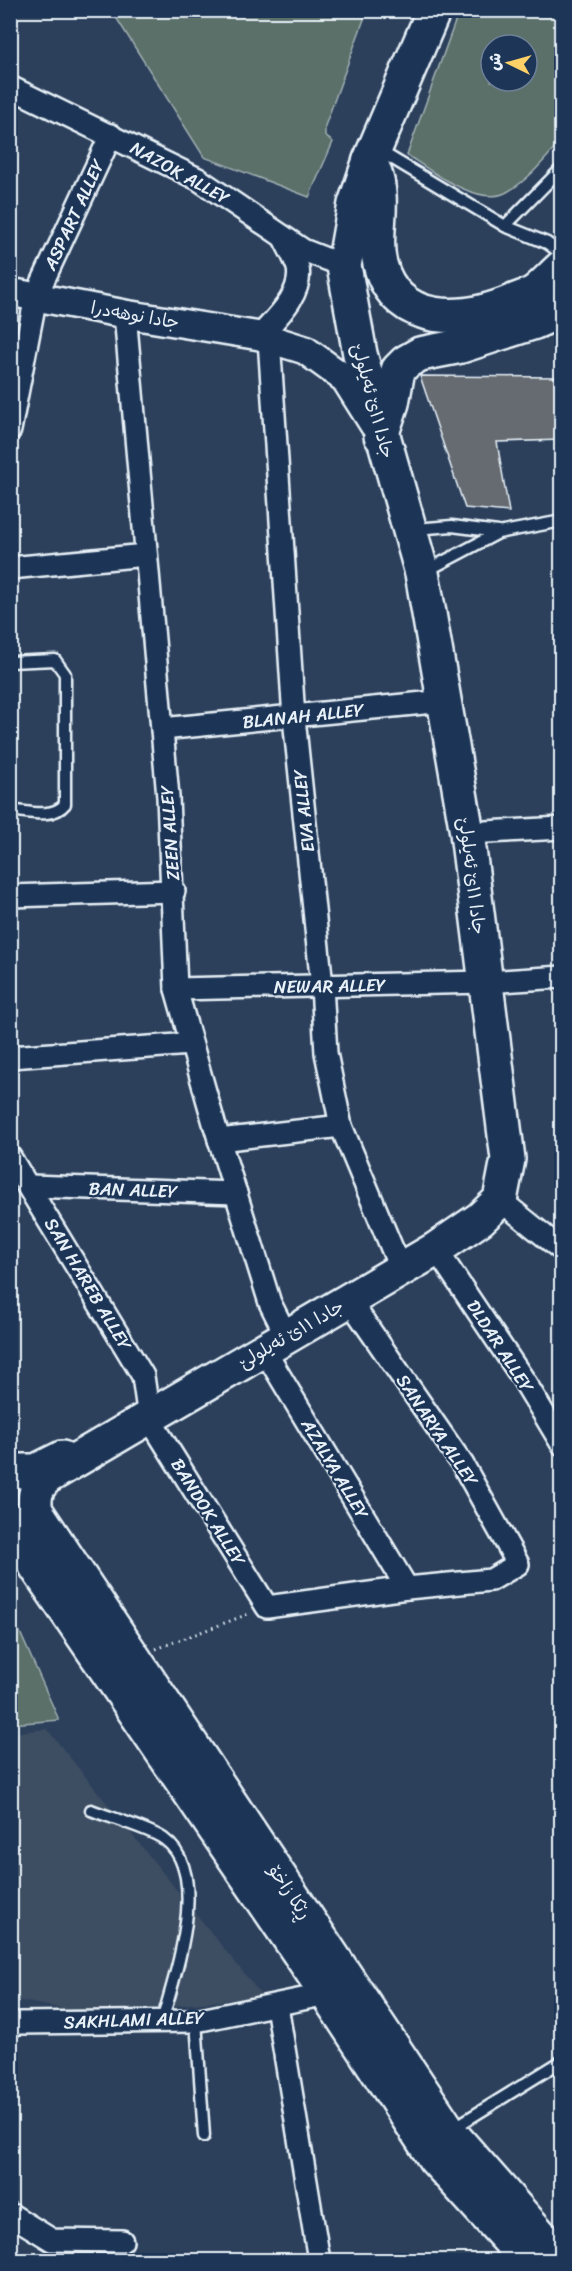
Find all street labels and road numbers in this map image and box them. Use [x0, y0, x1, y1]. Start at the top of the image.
street label: NAZOK ALLEY [124, 132, 237, 214]
street label: ASPART ALLEY [34, 153, 114, 277]
street label: جادا نوهەدرا [88, 291, 182, 339]
street label: جادا ١١ێ ئه‌یلولێ [342, 340, 404, 462]
street label: BLANAH ALLEY [241, 694, 366, 738]
street label: EVA ALLEY [284, 767, 324, 854]
street label: ZEEN ALLEY [151, 783, 189, 882]
street label: جادا ١١ێ ئه‌یلولێ [449, 815, 495, 937]
street label: NEWAR ALLEY [274, 969, 387, 1003]
street label: BAN ALLEY [88, 1172, 179, 1208]
street label: SAN HAREB ALLEY [36, 1211, 141, 1358]
street label: جادا ١١ێ ئه‌یلولێ [232, 1291, 350, 1377]
street label: DLDAR ALLEY [458, 1293, 543, 1400]
street label: SANARYA ALLEY [387, 1367, 487, 1494]
street label: AZALYA ALLEY [292, 1411, 378, 1527]
street label: BANDOK ALLEY [162, 1452, 254, 1573]
street label: ڕێکا زاخۆ [259, 1856, 320, 1926]
street label: SAKHLAMI ALLEY [63, 2002, 206, 2038]

